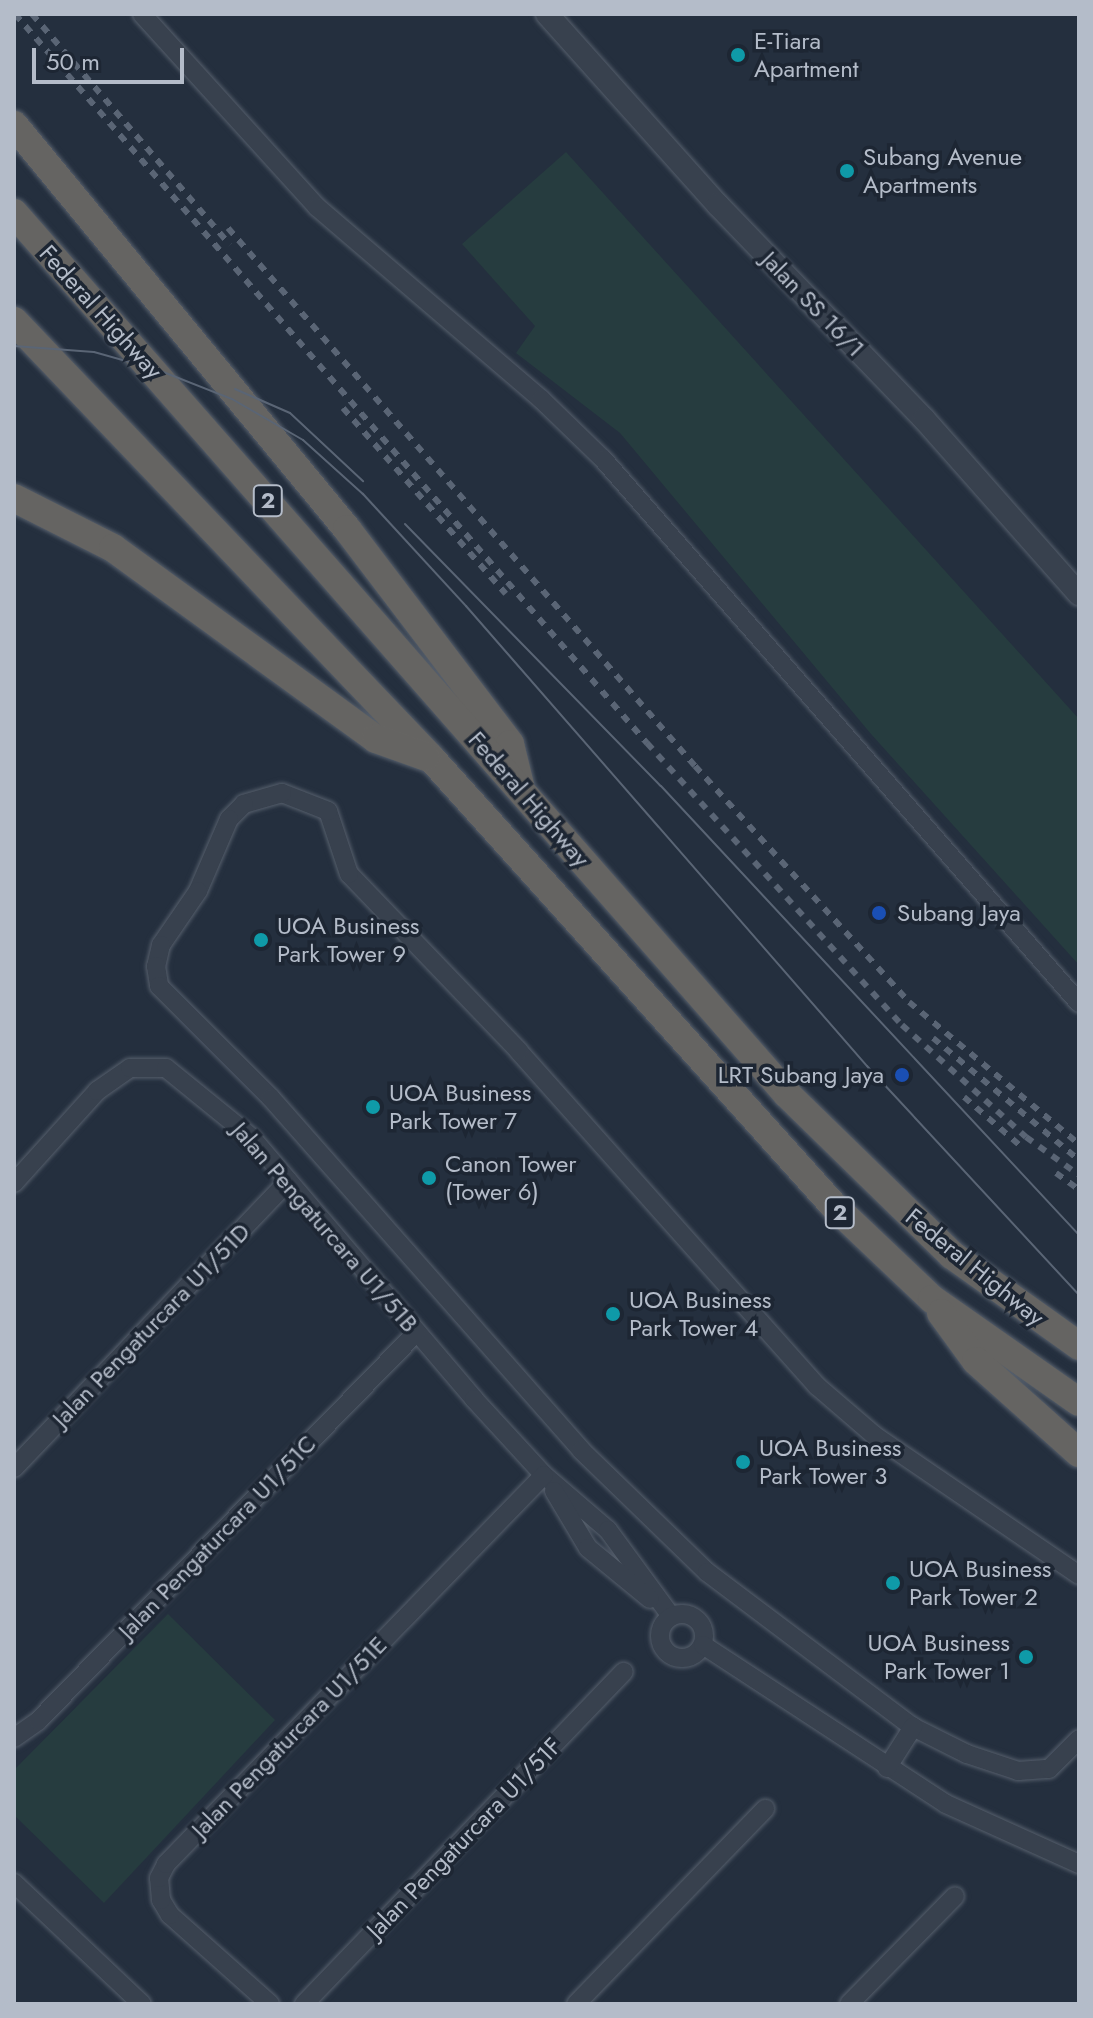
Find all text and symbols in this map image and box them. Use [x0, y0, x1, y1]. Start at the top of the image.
place label: E-Tiara Apartment [754, 27, 858, 83]
scale bar [36, 32, 188, 82]
text: 50 m [46, 44, 100, 79]
marker: E-Tiara Apartment [729, 46, 747, 64]
place label: Subang Avenue Apartments [863, 143, 1022, 199]
marker: Subang Avenue Apartments [838, 162, 856, 180]
street label: Federal Highway [33, 239, 169, 385]
street label: Jalan SS 16/1 [756, 245, 870, 363]
road number: 2 [252, 483, 284, 519]
street label: Federal Highway [462, 725, 596, 873]
place label: Subang Jaya [897, 899, 1021, 927]
marker: Subang Jaya [868, 902, 890, 924]
place label: UOA Business Park Tower 9 [277, 912, 420, 968]
marker: UOA Business Park Tower 9 [252, 931, 270, 949]
place label: LRT Subang Jaya [718, 1061, 884, 1089]
marker: LRT Subang Jaya [891, 1064, 913, 1086]
place label: UOA Business Park Tower 7 [389, 1079, 532, 1135]
marker: UOA Business Park Tower 7 [364, 1098, 382, 1116]
street label: Jalan Pengaturcara U1/51B [226, 1116, 424, 1338]
place label: Canon Tower (Tower 6) [445, 1150, 577, 1206]
marker: Canon Tower (Tower 6) [420, 1169, 438, 1187]
road number: 2 [824, 1195, 856, 1231]
street label: Federal Highway [900, 1202, 1050, 1332]
street label: Jalan Pengaturcara U1/51D [46, 1217, 256, 1433]
place label: UOA Business Park Tower 4 [629, 1286, 772, 1342]
marker: UOA Business Park Tower 4 [604, 1305, 622, 1323]
street label: Jalan Pengaturcara U1/51C [112, 1429, 322, 1645]
place label: UOA Business Park Tower 3 [759, 1434, 902, 1490]
marker: UOA Business Park Tower 3 [734, 1453, 752, 1471]
place label: UOA Business Park Tower 2 [909, 1555, 1052, 1611]
marker: UOA Business Park Tower 2 [884, 1574, 902, 1592]
place label: UOA Business Park Tower 1 [867, 1629, 1010, 1685]
street label: Jalan Pengaturcara U1/51E [185, 1630, 393, 1844]
marker: UOA Business Park Tower 1 [1017, 1648, 1035, 1666]
street label: Jalan Pengaturcara U1/51F [361, 1732, 567, 1944]

